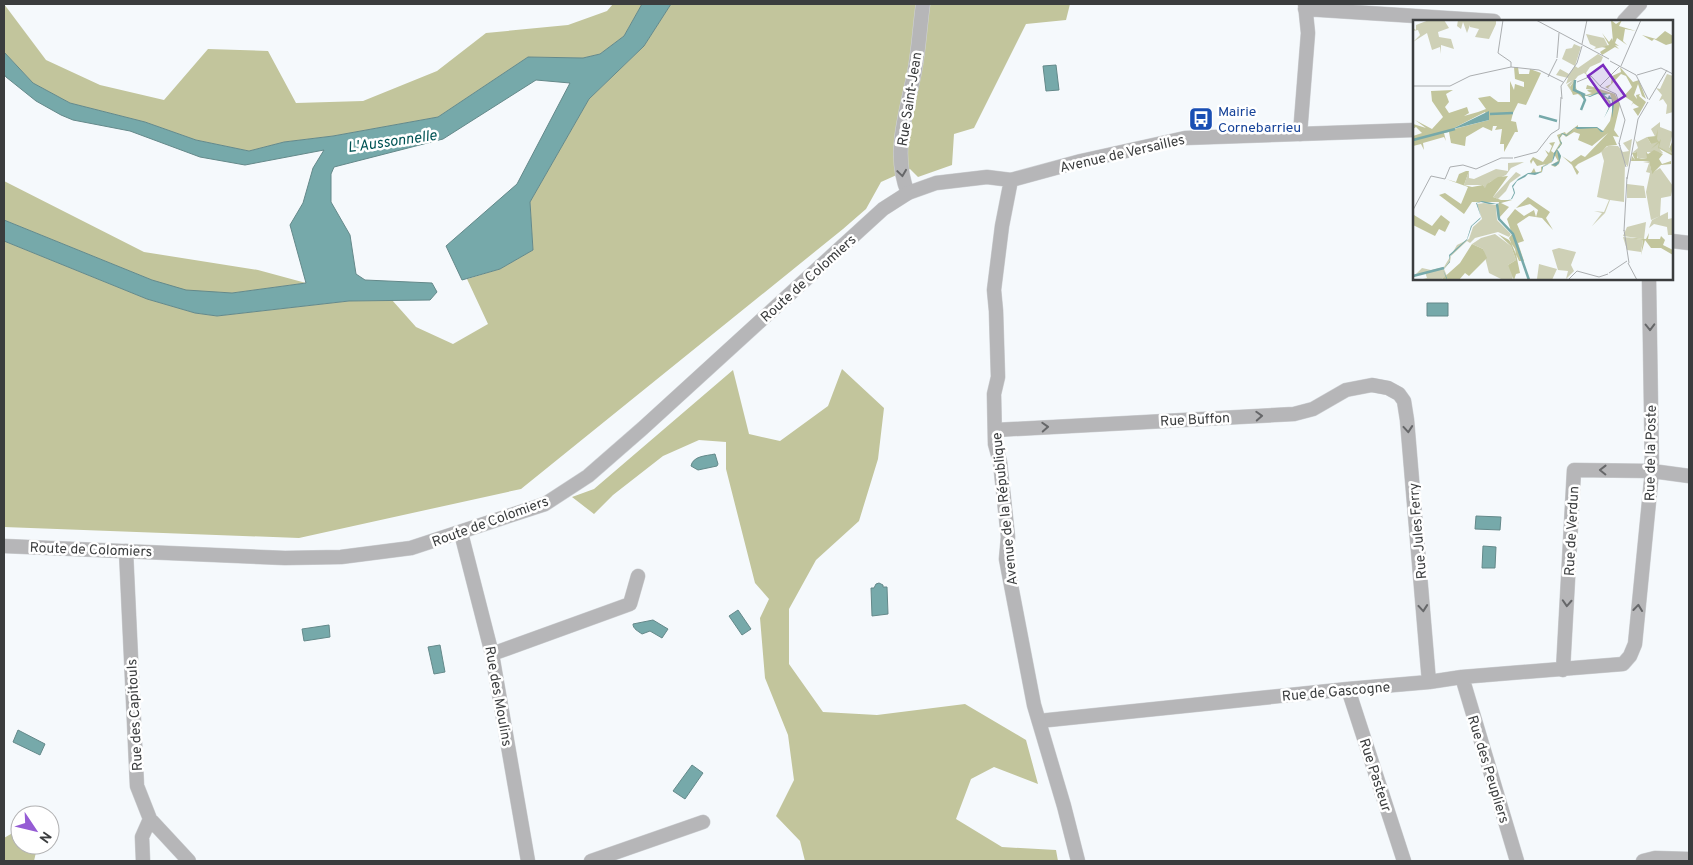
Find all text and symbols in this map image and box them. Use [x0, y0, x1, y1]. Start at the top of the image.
inset map [1413, 20, 1673, 280]
street label: Rue Saint-Jean [895, 51, 926, 148]
place label: Mairie Cornebarrieu [1218, 104, 1301, 137]
bus stop icon: Mairie Cornebarrieu [1188, 106, 1214, 132]
water label: L'Aussonnelle [346, 127, 438, 158]
street label: Avenue de Versailles [1058, 132, 1186, 177]
one-way arrow [896, 169, 907, 177]
street label: Route de Colomiers [758, 232, 860, 326]
one-way arrow [1645, 324, 1655, 332]
street label: Rue de la Poste [1642, 405, 1661, 501]
street label: Rue Buffon [1160, 410, 1230, 431]
one-way arrow [1255, 411, 1263, 422]
one-way arrow [1041, 422, 1049, 433]
one-way arrow [1402, 425, 1413, 433]
street label: Avenue de la République [989, 432, 1022, 586]
one-way arrow [1599, 465, 1607, 475]
street label: Rue Jules Ferry [1406, 482, 1431, 580]
street label: Rue de Verdun [1562, 486, 1583, 577]
street label: Route de Colomiers [430, 493, 551, 551]
street label: Route de Colomiers [29, 540, 153, 561]
one-way arrow [1561, 599, 1572, 607]
one-way arrow [1417, 604, 1428, 612]
one-way arrow [1632, 604, 1643, 612]
street label: Rue des Moulins [480, 645, 515, 748]
street label: Rue des Capitouls [124, 659, 147, 771]
street label: Rue de Gascogne [1281, 679, 1391, 706]
street label: Rue des Peupliers [1463, 713, 1512, 825]
street label: Rue Pasteur [1355, 737, 1395, 815]
north arrow [10, 805, 60, 855]
text: N [35, 828, 54, 846]

